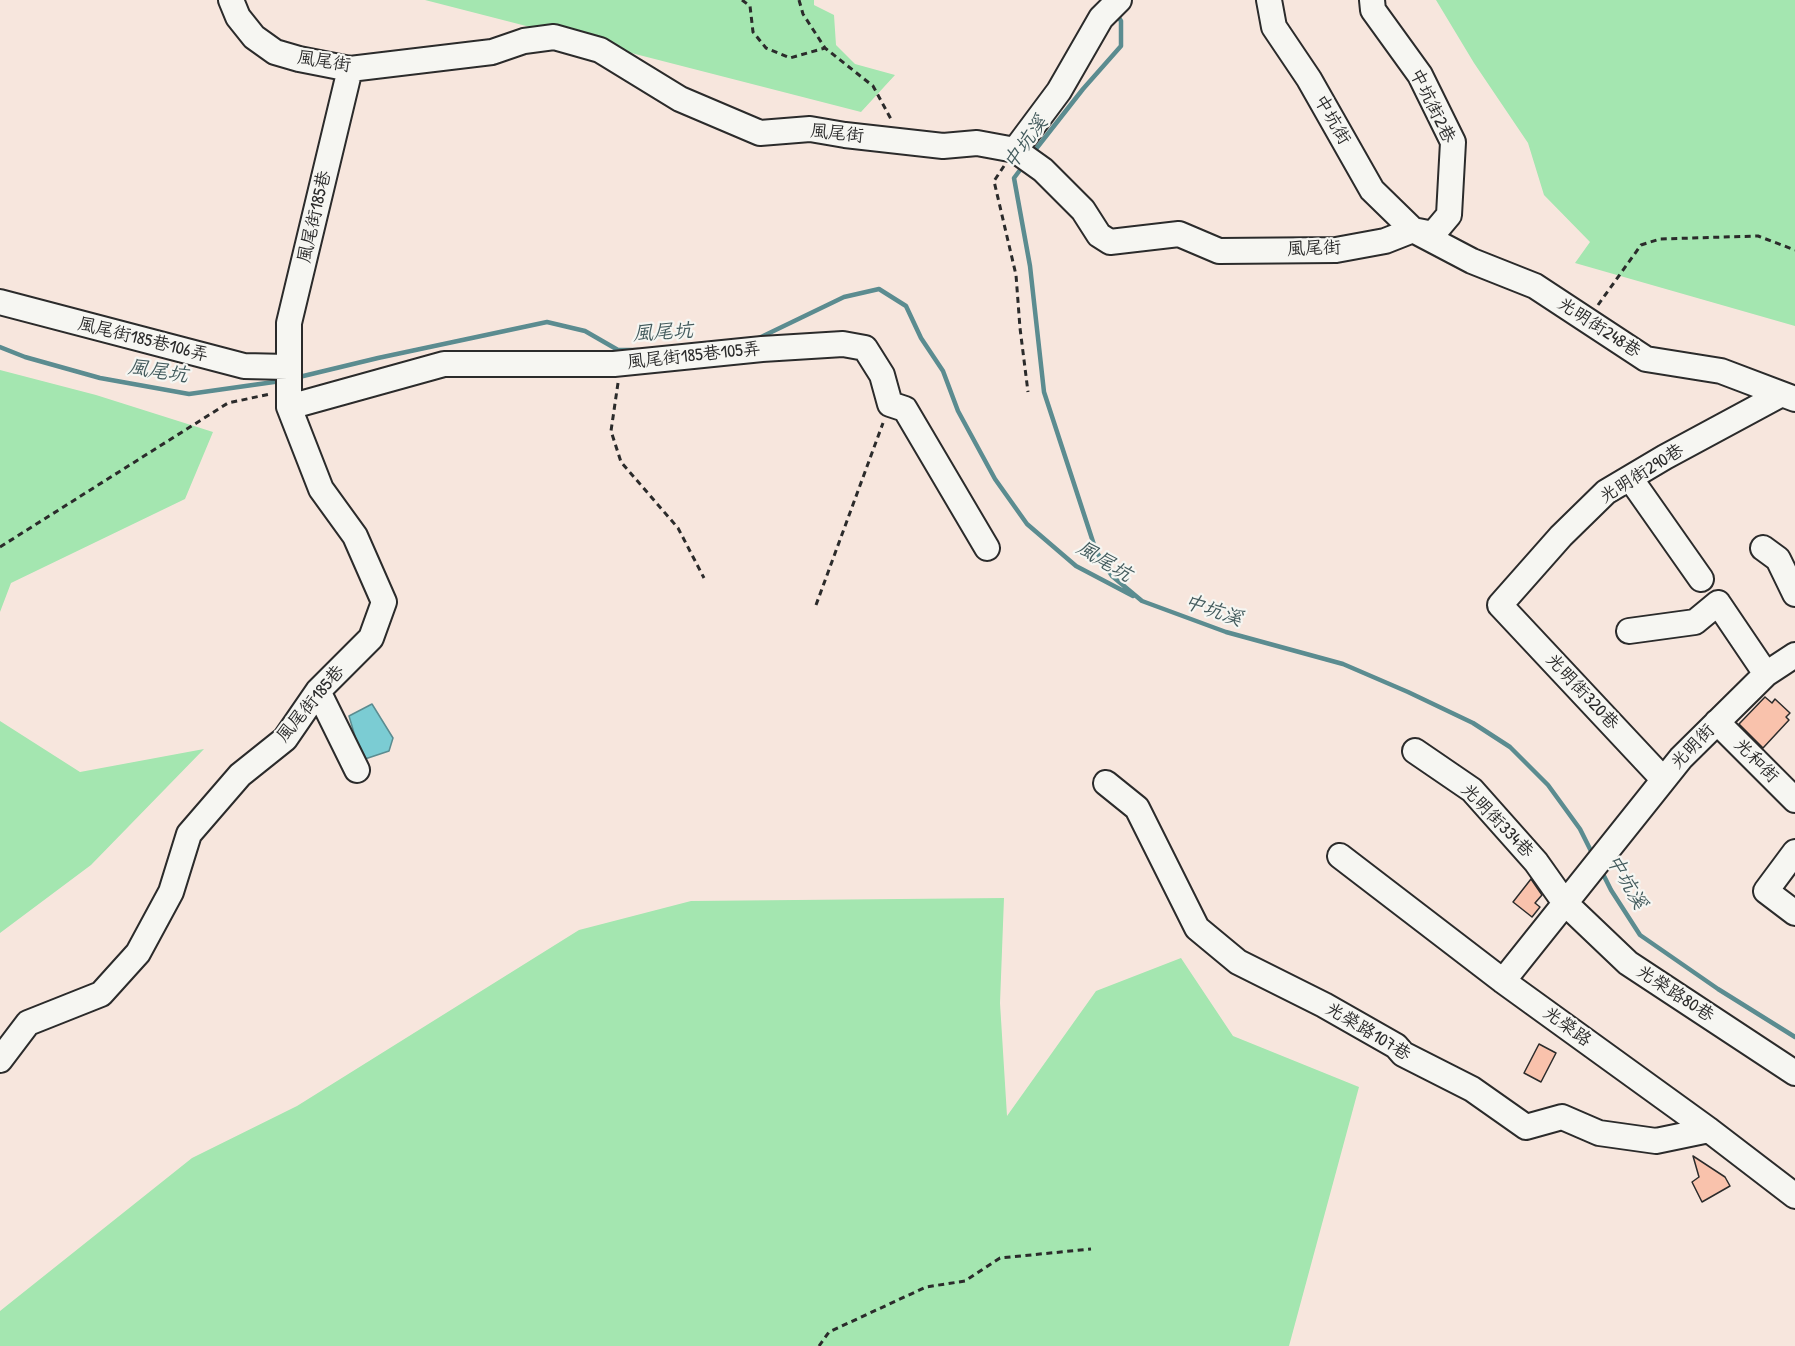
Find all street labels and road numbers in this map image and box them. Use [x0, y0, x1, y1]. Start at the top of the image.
street label: 風尾街 [296, 47, 352, 77]
street label: 中坑街2巷 [1405, 65, 1459, 147]
street label: 中坑街 [1309, 91, 1355, 149]
street label: 風尾街 [809, 120, 865, 148]
street label: 風尾街185巷 [294, 169, 336, 265]
street label: 風尾街 [1287, 237, 1341, 261]
street label: 光明街248巷 [1553, 293, 1645, 363]
street label: 風尾街185巷106弄 [76, 313, 210, 367]
street label: 風尾街185巷105弄 [626, 338, 762, 374]
street label: 光明街290巷 [1596, 440, 1688, 508]
street label: 光明街320巷 [1541, 649, 1623, 735]
street label: 風尾街185巷 [273, 661, 349, 747]
street label: 光明街 [1666, 720, 1720, 774]
street label: 光和街 [1729, 734, 1783, 788]
street label: 光明街334巷 [1456, 779, 1538, 863]
street label: 光榮路80巷 [1632, 961, 1718, 1027]
street label: 光榮路107巷 [1322, 998, 1414, 1066]
street label: 光榮路 [1539, 1002, 1595, 1052]

